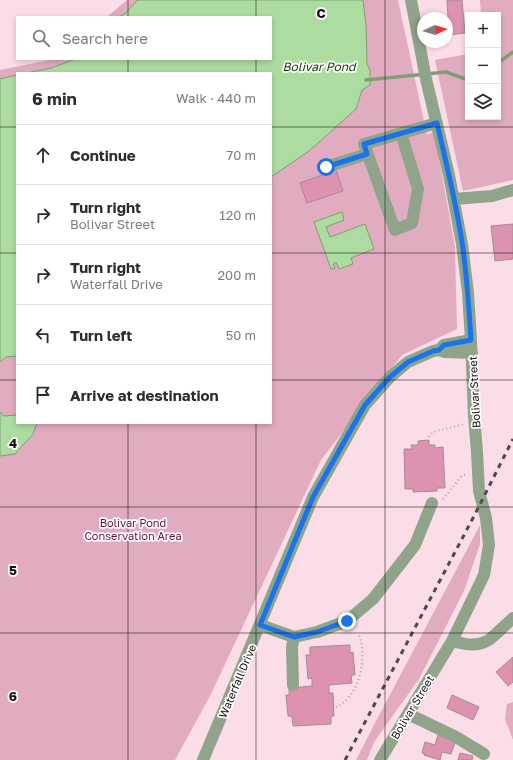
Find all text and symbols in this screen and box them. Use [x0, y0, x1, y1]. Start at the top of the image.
text: C [316, 5, 326, 21]
north arrow [417, 12, 453, 48]
map controls [465, 12, 501, 120]
button: + [465, 12, 501, 48]
search box [16, 16, 272, 60]
icon: search [30, 27, 52, 49]
text: Search here [62, 29, 148, 47]
button: − [465, 48, 501, 84]
water label: Bolivar Pond [283, 59, 357, 74]
button: layers [465, 84, 501, 120]
text: 6 min [32, 88, 77, 109]
text: Walk · 440 m [176, 90, 256, 106]
icon: ahead [32, 144, 54, 166]
text: Continue [70, 146, 136, 164]
text: 70 m [226, 147, 256, 163]
route start [317, 158, 335, 176]
text: Turn right [70, 198, 141, 216]
icon: right [32, 204, 54, 226]
text: 120 m [219, 207, 256, 223]
text: Bolivar Street [70, 216, 155, 232]
text: Turn right [70, 258, 141, 276]
icon: right [32, 264, 54, 286]
text: 200 m [218, 267, 256, 283]
text: Waterfall Drive [70, 276, 163, 292]
icon: left [32, 324, 54, 346]
text: Turn left [70, 326, 132, 344]
text: 50 m [226, 327, 256, 343]
street label: Bolivar Street [466, 356, 482, 428]
icon: arrive [32, 384, 54, 406]
text: Arrive at destination [70, 386, 219, 404]
text: 4 [9, 435, 17, 451]
park label: Bolivar Pond Conservation Area [84, 516, 182, 542]
text: 5 [9, 562, 17, 578]
route end [338, 612, 356, 630]
street label: Waterfall Drive [216, 642, 258, 720]
street label: Bolivar Street [388, 673, 436, 741]
text: 6 [9, 688, 17, 704]

